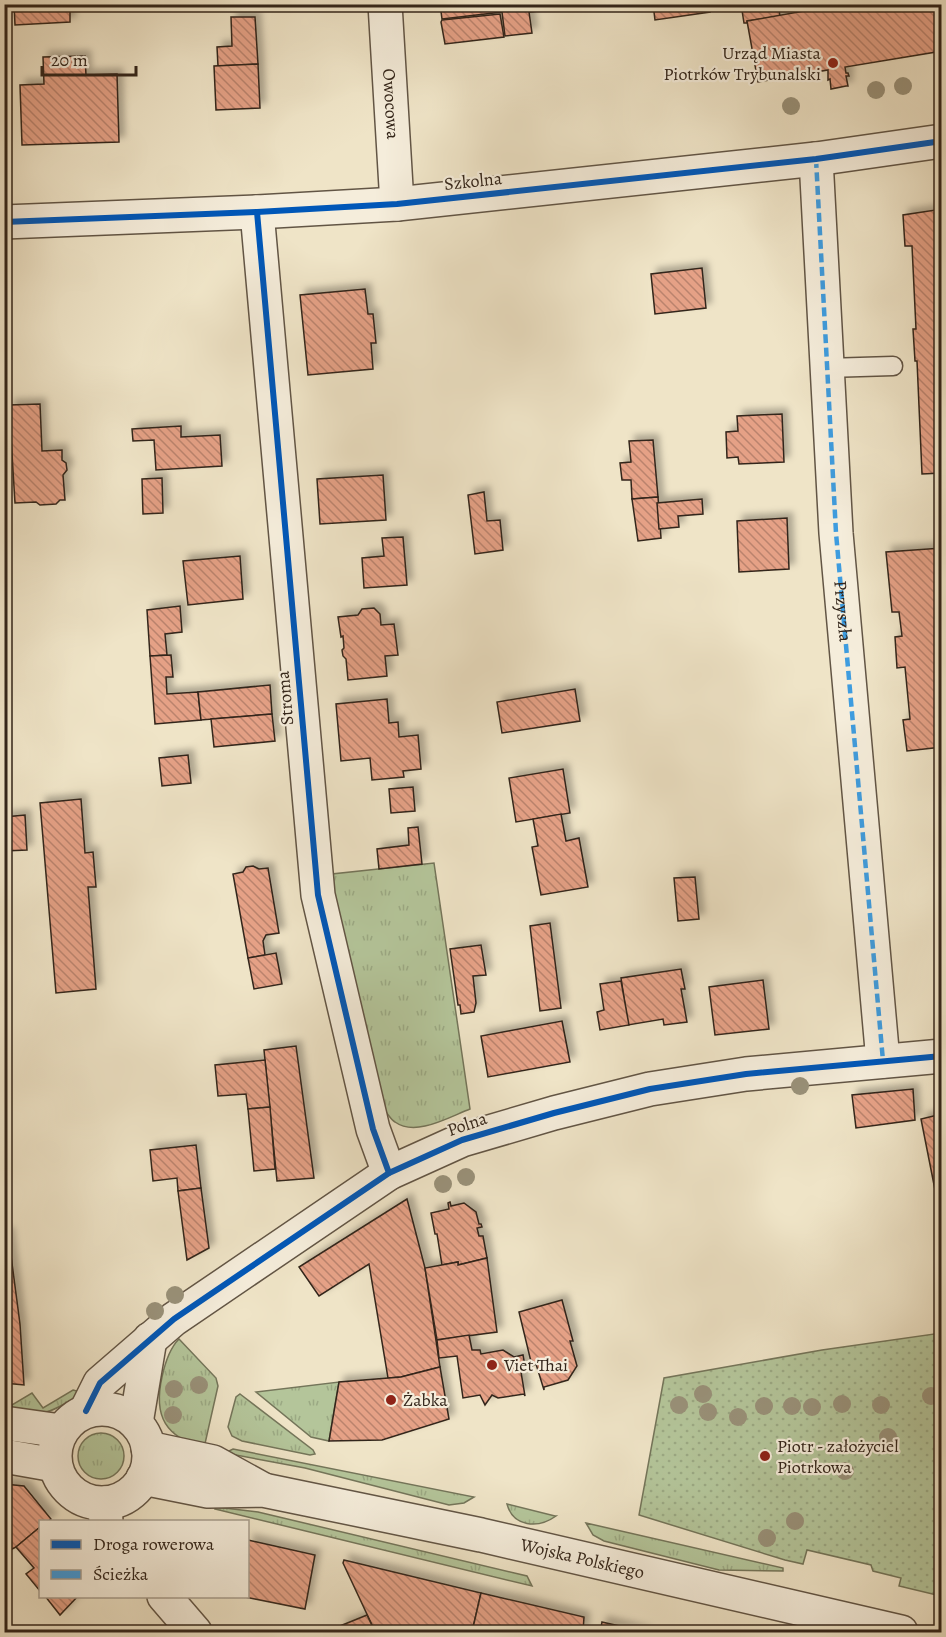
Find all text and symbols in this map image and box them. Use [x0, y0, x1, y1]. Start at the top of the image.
scale bar [42, 39, 136, 77]
place label: Urząd Miasta Piotrków Trybunalski [664, 41, 822, 86]
text: 20 m [51, 48, 88, 72]
marker: Urząd Miasta Piotrków Trybunalski [826, 56, 840, 70]
street label: Owocowa [377, 68, 405, 141]
street label: Szkolna [443, 166, 504, 196]
street label: Przyszła [828, 579, 858, 644]
street label: Stroma [271, 669, 299, 726]
street label: Polna [444, 1106, 491, 1142]
place label: Viet Thai [503, 1353, 568, 1377]
marker: Viet Thai [485, 1358, 499, 1372]
place label: Żabka [403, 1388, 448, 1412]
marker: Żabka [384, 1393, 398, 1407]
place label: Piotr - założyciel Piotrkowa [777, 1434, 899, 1479]
marker: Piotr - założyciel Piotrkowa [758, 1449, 772, 1463]
legend [39, 1520, 249, 1598]
text: Droga rowerowa [93, 1532, 215, 1556]
street label: Wojska Polskiego [517, 1532, 647, 1584]
text: Ścieżka [93, 1562, 149, 1586]

